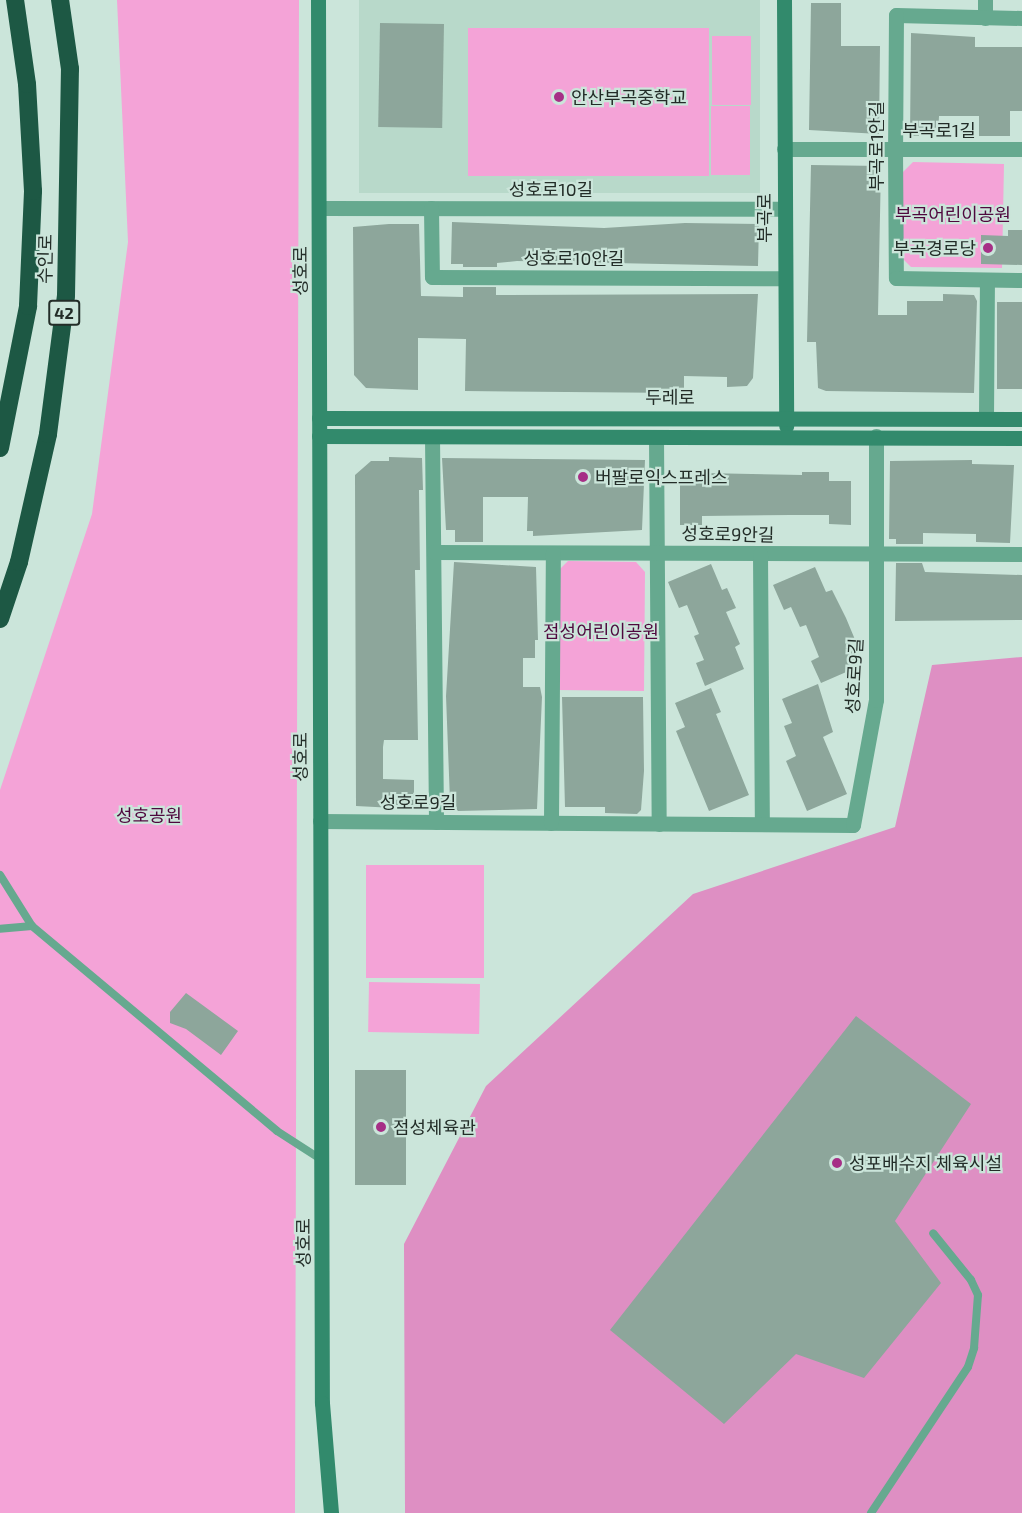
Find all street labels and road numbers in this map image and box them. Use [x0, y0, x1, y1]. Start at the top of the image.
street label: 부곡로1안길 [865, 101, 887, 191]
street label: 부곡로1길 [902, 119, 976, 141]
street label: 성호로10길 [509, 178, 593, 200]
street label: 부곡로 [753, 193, 775, 243]
street label: 수인로 [34, 234, 56, 284]
street label: 성호로 [289, 246, 311, 296]
street label: 성호로10안길 [524, 247, 624, 269]
road number: 42 [48, 300, 80, 326]
street label: 두레로 [645, 386, 695, 408]
street label: 성호로9안길 [681, 522, 775, 546]
street label: 성호로9길 [841, 637, 867, 715]
street label: 성호로 [289, 732, 311, 782]
street label: 성호로9길 [380, 791, 456, 813]
street label: 성호로 [292, 1218, 314, 1268]

